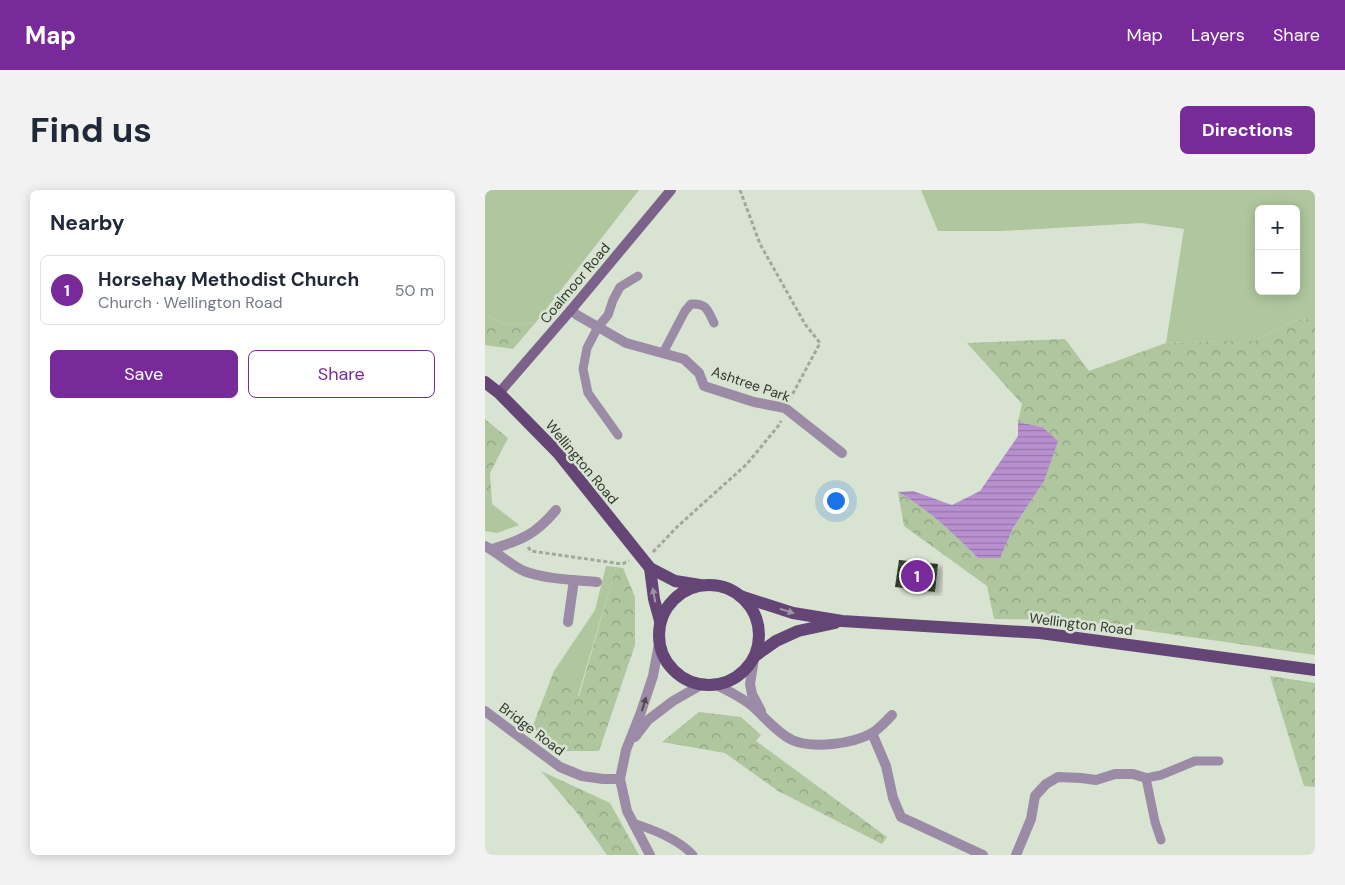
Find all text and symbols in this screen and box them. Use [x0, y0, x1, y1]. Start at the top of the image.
text: Map [25, 20, 76, 51]
text: Map [1127, 23, 1163, 47]
text: Layers [1191, 23, 1245, 47]
text: Share [1273, 23, 1320, 47]
button: Directions [1180, 106, 1315, 154]
text: Find us [30, 107, 152, 153]
map controls [1255, 205, 1300, 295]
button: + [1255, 205, 1300, 250]
text: Nearby [50, 209, 124, 237]
street label: Coalmoor Road [536, 239, 614, 327]
button: − [1255, 250, 1300, 295]
text: Horsehay Methodist Church [98, 267, 359, 292]
text: 1 [64, 280, 70, 301]
text: 50 m [395, 280, 434, 301]
text: Church · Wellington Road [98, 292, 283, 313]
button: Save [50, 350, 238, 398]
button: Share [248, 350, 435, 398]
street label: Ashtree Park [709, 362, 793, 406]
street label: Wellington Road [542, 416, 622, 508]
your location [823, 488, 849, 514]
pin: 1 [901, 557, 933, 595]
one-way arrow [650, 586, 658, 602]
one-way arrow [779, 608, 794, 615]
street label: Wellington Road [1028, 609, 1134, 639]
one-way arrow [640, 697, 648, 712]
street label: Bridge Road [496, 698, 568, 760]

